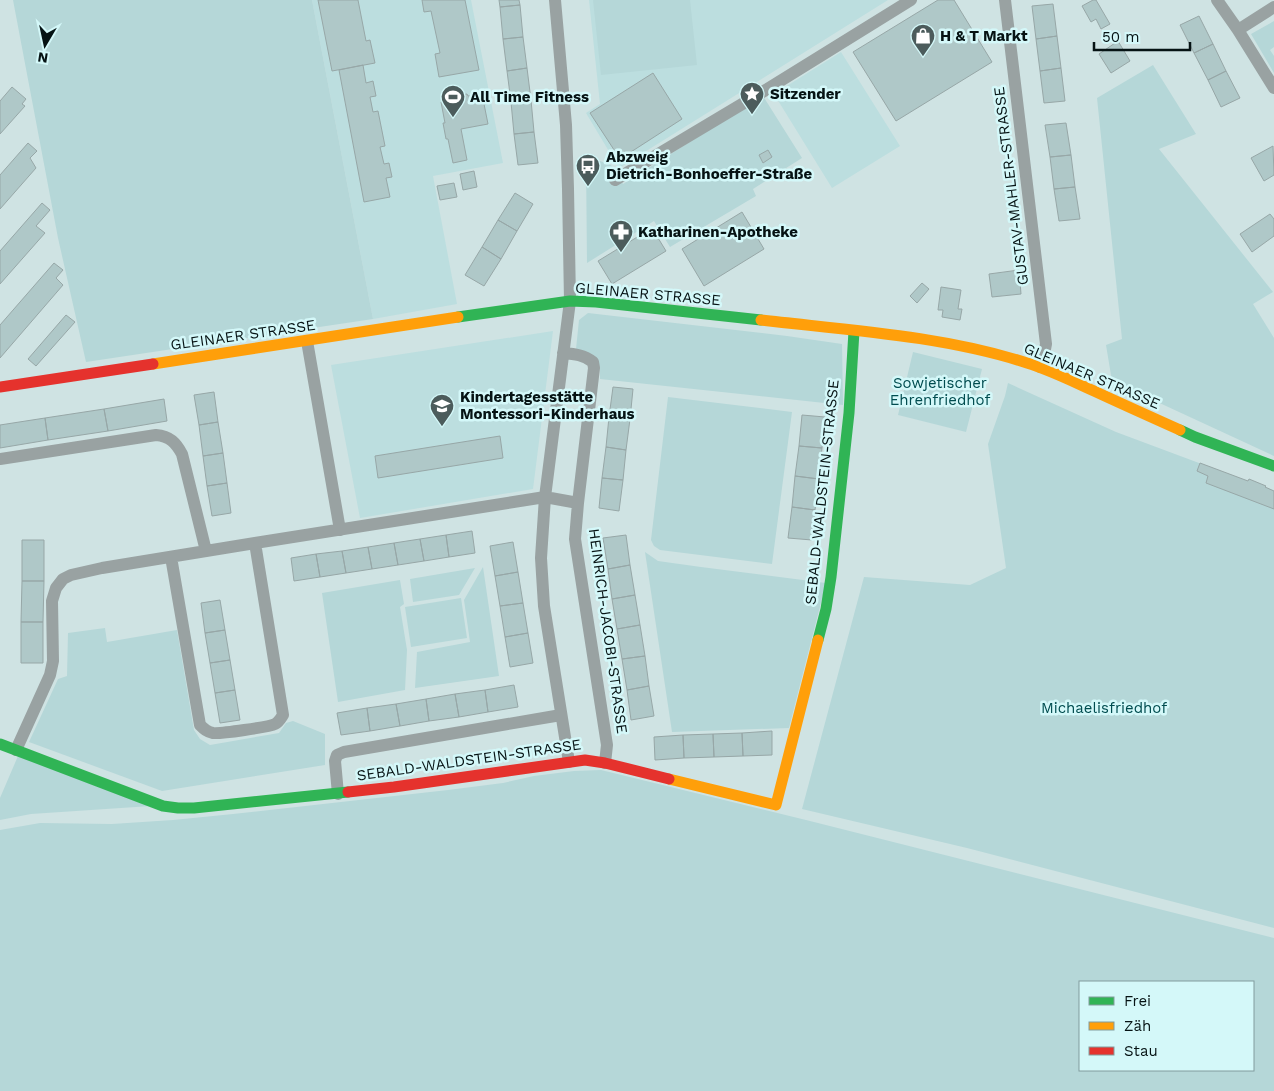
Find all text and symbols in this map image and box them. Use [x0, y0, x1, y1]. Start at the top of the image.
north arrow [20, 20, 70, 70]
scale bar [1094, 20, 1190, 52]
shop icon: H & T Markt [910, 23, 936, 57]
place label: H & T Markt [940, 27, 1028, 45]
text: 50 m [1102, 28, 1139, 46]
text: N [37, 49, 49, 67]
place icon: Sitzender [739, 81, 765, 115]
sports icon: All Time Fitness [440, 84, 466, 118]
place label: Sitzender [770, 85, 841, 103]
street label: GUSTAV-MAHLER-STRASSE [990, 86, 1032, 286]
place label: All Time Fitness [470, 88, 589, 106]
place label: Abzweig Dietrich-Bonhoeffer-Straße [606, 148, 813, 183]
bus stop icon: Abzweig Dietrich-Bonhoeffer-Straße [575, 153, 601, 187]
pharmacy icon: Katharinen-Apotheke [608, 219, 634, 253]
place label: Katharinen-Apotheke [638, 223, 798, 241]
street label: GLEINAER STRASSE [574, 279, 722, 309]
street label: GLEINAER STRASSE [169, 316, 317, 354]
street label: GLEINAER STRASSE [1021, 339, 1163, 413]
park label: Sowjetischer Ehrenfriedhof [890, 374, 990, 409]
street label: SEBALD-WALDSTEIN-STRASSE [801, 378, 843, 606]
place label: Kindertagesstätte Montessori-Kinderhaus [460, 388, 635, 423]
school or university icon: Kindertagesstätte Montessori-Kinderhaus [429, 393, 455, 427]
street label: HEINRICH-JACOBI-STRASSE [585, 527, 631, 735]
park label: Michaelisfriedhof [1041, 699, 1167, 717]
street label: SEBALD-WALDSTEIN-STRASSE [356, 735, 582, 785]
legend [1079, 981, 1254, 1071]
text: Frei [1124, 992, 1151, 1010]
text: Zäh [1124, 1017, 1151, 1035]
text: Stau [1124, 1042, 1158, 1060]

